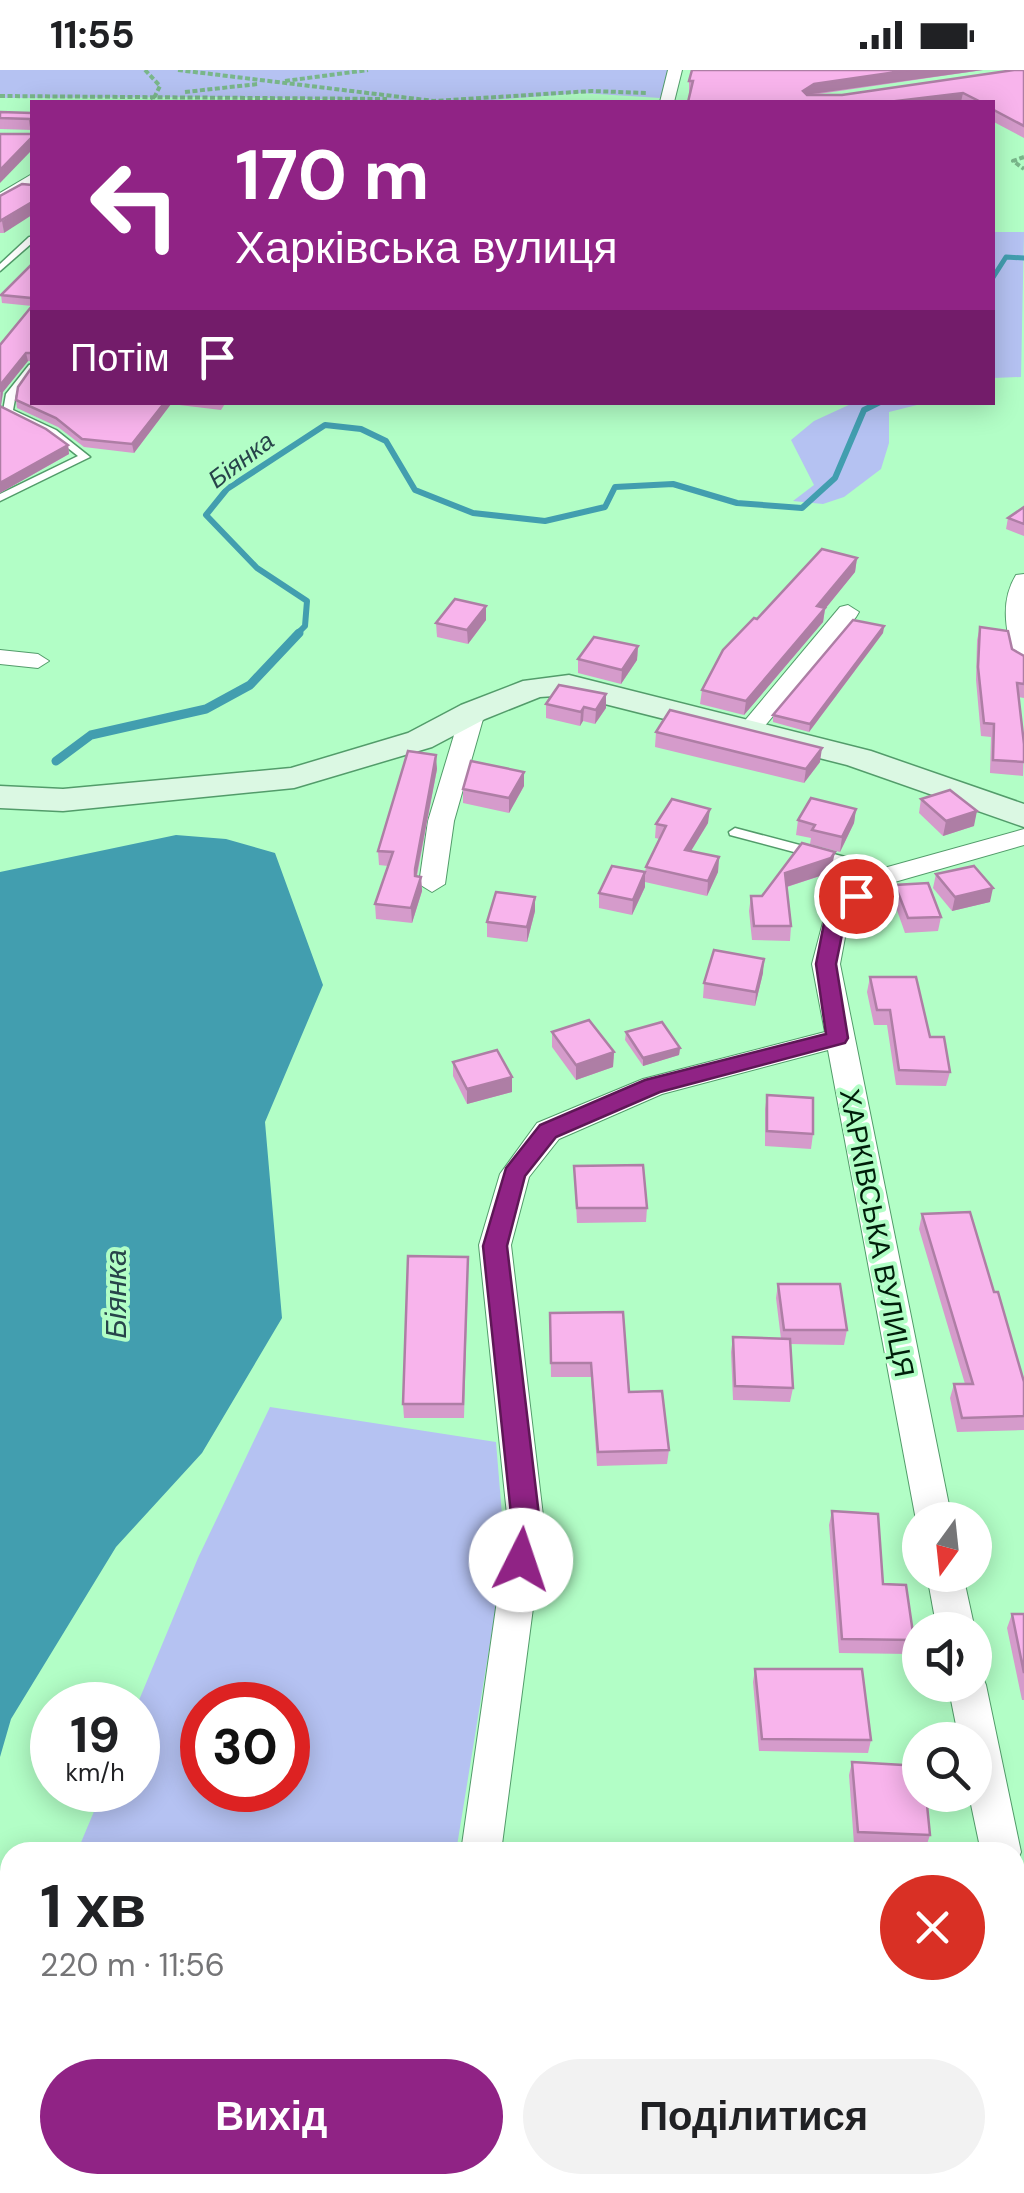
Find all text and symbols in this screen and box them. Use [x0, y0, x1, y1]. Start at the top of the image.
text: 11:55 [50, 10, 135, 60]
text: 170 m [235, 130, 429, 221]
icon: left [70, 140, 200, 270]
text: Харківська вулиця [235, 218, 618, 277]
icon: arrive [190, 330, 245, 385]
text: Потім [70, 333, 170, 383]
water label: Біянка [201, 424, 281, 496]
pin [814, 854, 899, 939]
icon: arrive [829, 869, 884, 924]
street label: ХАРКІВСЬКА ВУЛИЦЯ [831, 1086, 923, 1380]
water label: Біянка [96, 1249, 135, 1339]
north arrow [902, 1502, 992, 1592]
map controls [902, 1502, 992, 1812]
position arrow [469, 1508, 573, 1612]
button: sound [902, 1612, 992, 1702]
speed limit sign: 30 [180, 1682, 310, 1812]
text: 19 [70, 1702, 120, 1768]
button: search [902, 1722, 992, 1812]
text: km/h [65, 1756, 125, 1789]
text: 1 хв [40, 1867, 146, 1946]
button: close [880, 1875, 985, 1980]
text: 220 m · 11:56 [40, 1944, 225, 1986]
button: Вихід [40, 2059, 503, 2174]
button: Поділитися [523, 2059, 985, 2174]

